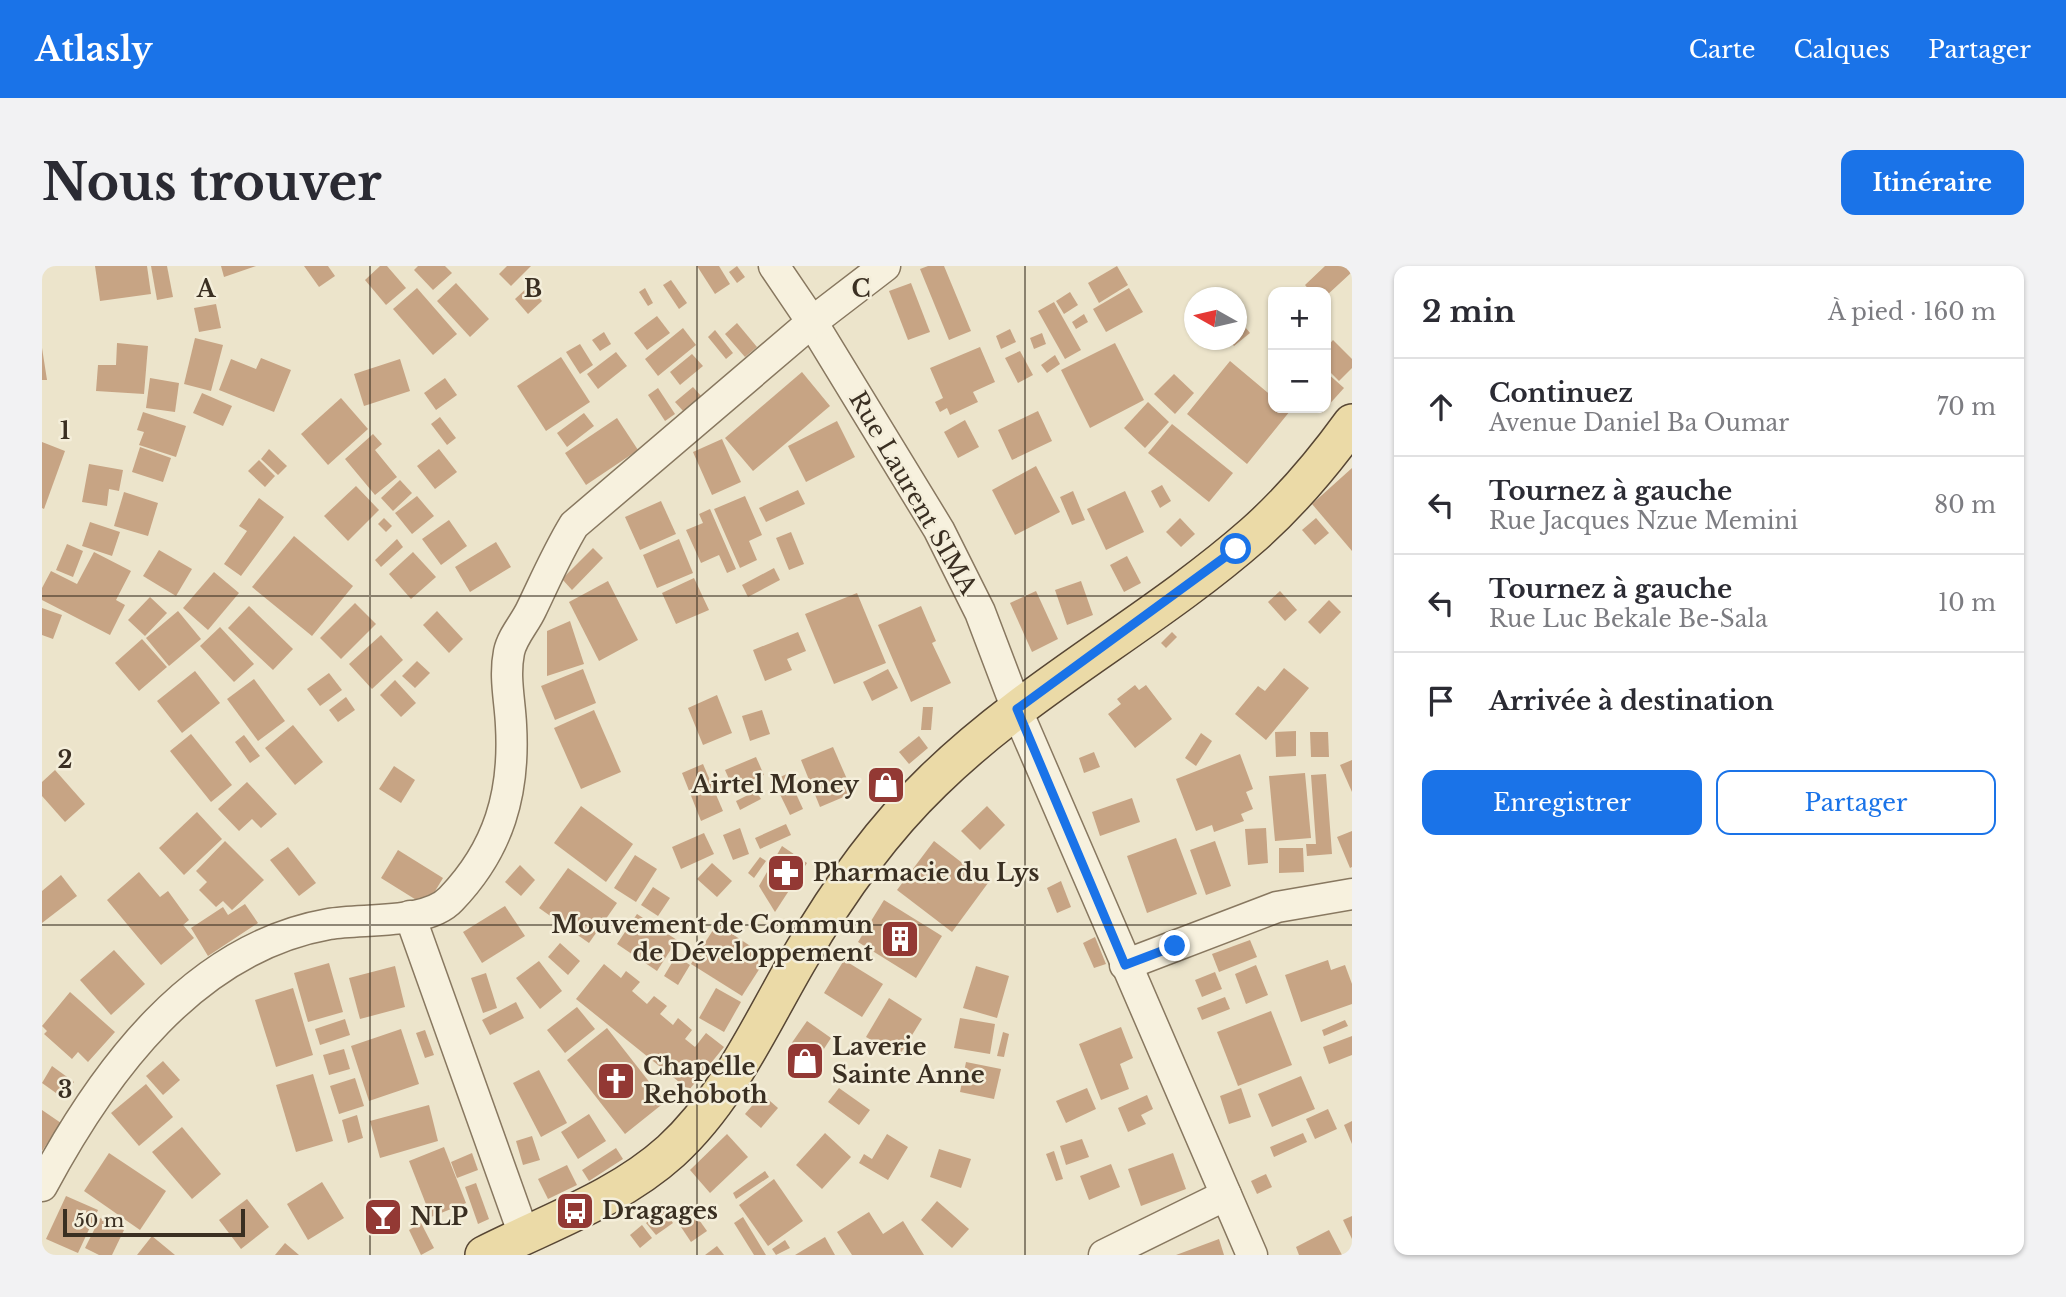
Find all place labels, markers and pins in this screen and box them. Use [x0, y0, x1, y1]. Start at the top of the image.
shop icon: Airtel Money [865, 764, 907, 806]
place label: Airtel Money [690, 770, 859, 799]
pharmacy icon: Pharmacie du Lys [765, 852, 807, 894]
place label: Pharmacie du Lys [813, 858, 1039, 887]
place label: Mouvement de Commun de Développement [551, 910, 874, 967]
building icon: Mouvement de Commun de Développement [879, 918, 921, 960]
place label: Laverie Sainte Anne [832, 1032, 985, 1089]
shop icon: Laverie Sainte Anne [784, 1040, 826, 1082]
place label: Chapelle Rehoboth [643, 1052, 768, 1109]
church icon: Chapelle Rehoboth [595, 1060, 637, 1102]
bus stop icon: Dragages [554, 1190, 596, 1232]
bar icon: NLP [362, 1196, 404, 1238]
place label: Dragages [602, 1196, 718, 1225]
place label: NLP [410, 1202, 468, 1231]

